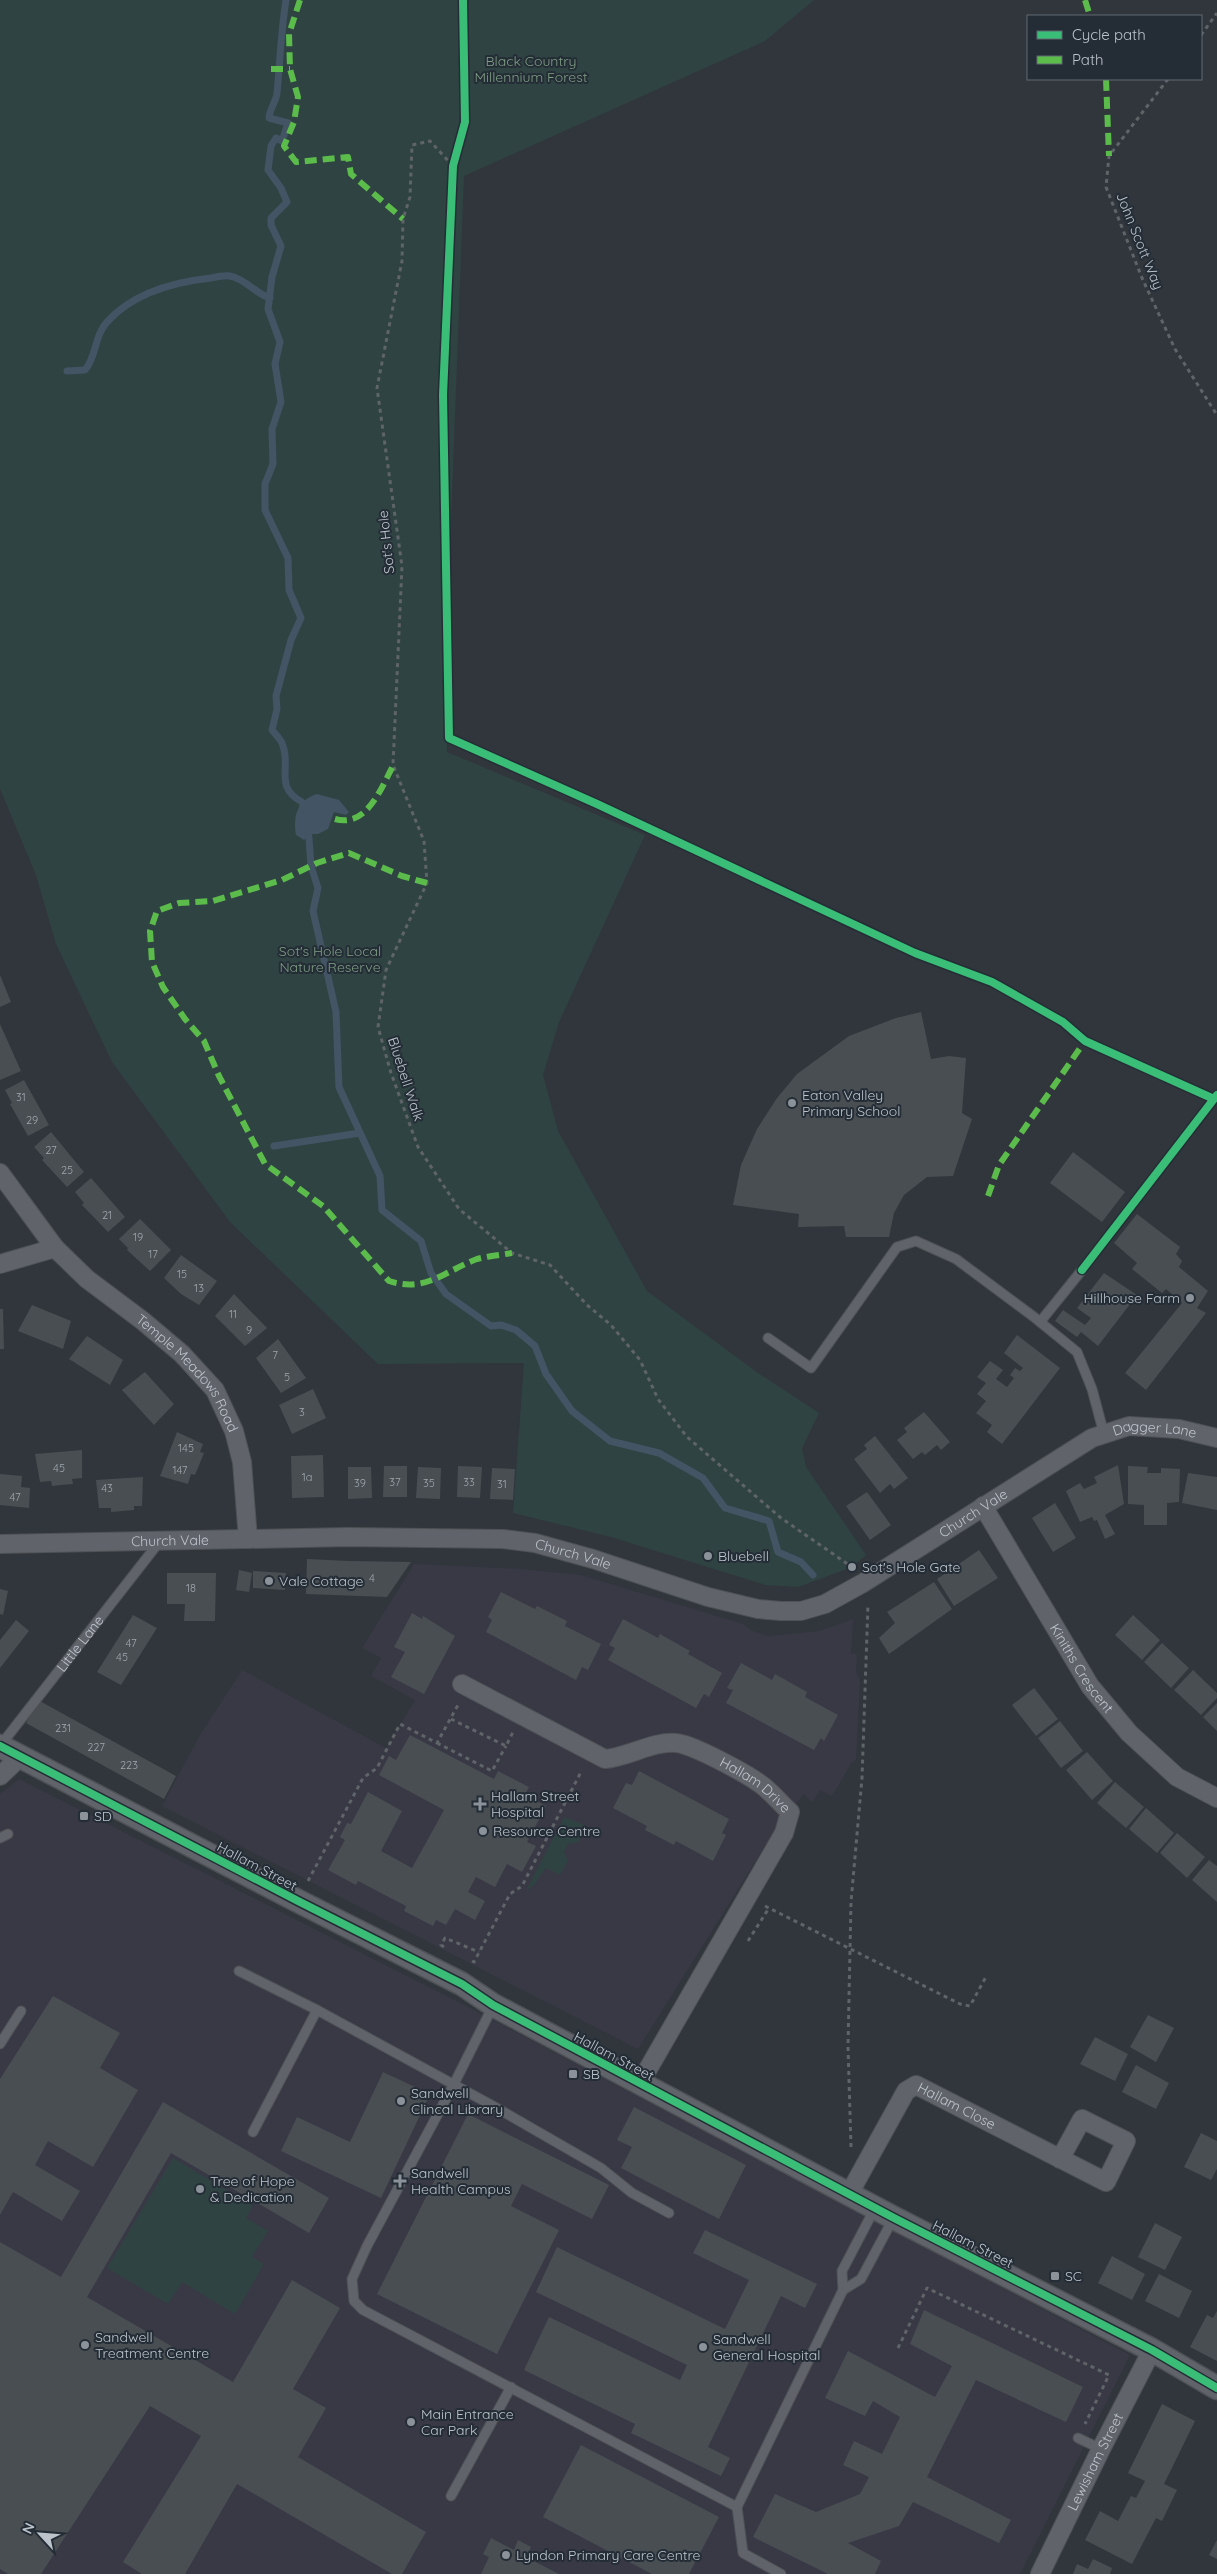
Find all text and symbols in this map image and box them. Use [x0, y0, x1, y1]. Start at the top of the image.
legend [1027, 15, 1202, 80]
text: Cycle path [1072, 25, 1146, 44]
text: Path [1072, 50, 1104, 69]
park label: Black Country Millennium Forest [475, 52, 588, 86]
street label: John Scott Way [1112, 190, 1168, 292]
street label: Sot's Hole [374, 509, 398, 575]
park label: Sot's Hole Local Nature Reserve [279, 942, 381, 976]
street label: Bluebell Walk [384, 1035, 428, 1123]
place label: Eaton Valley Primary School [802, 1086, 900, 1120]
house number: 31 [16, 1090, 26, 1104]
marker: Eaton Valley Primary School [786, 1097, 798, 1109]
house number: 29 [26, 1113, 38, 1127]
house number: 27 [45, 1143, 57, 1157]
house number: 25 [61, 1163, 73, 1177]
house number: 21 [102, 1208, 112, 1222]
house number: 19 [133, 1230, 143, 1244]
house number: 17 [148, 1247, 158, 1261]
house number: 15 [177, 1267, 187, 1281]
house number: 13 [194, 1281, 204, 1295]
place label: Hillhouse Farm [1084, 1289, 1180, 1307]
marker: Hillhouse Farm [1184, 1292, 1196, 1304]
house number: 11 [229, 1307, 237, 1321]
street label: Temple Meadows Road [133, 1310, 242, 1435]
house number: 9 [246, 1323, 252, 1337]
house number: 7 [272, 1348, 278, 1362]
house number: 5 [284, 1370, 290, 1384]
house number: 3 [299, 1405, 305, 1419]
street label: Dagger Lane [1110, 1417, 1199, 1442]
house number: 145 [178, 1441, 194, 1455]
house number: 45 [53, 1461, 65, 1475]
house number: 147 [172, 1463, 188, 1477]
house number: 1a [302, 1470, 312, 1484]
house number: 37 [389, 1475, 401, 1489]
house number: 33 [463, 1475, 475, 1489]
house number: 39 [354, 1476, 366, 1490]
house number: 35 [423, 1476, 435, 1490]
house number: 31 [497, 1477, 507, 1491]
house number: 43 [101, 1481, 113, 1495]
street label: Church Vale [936, 1485, 1011, 1542]
house number: 47 [9, 1490, 21, 1504]
street label: Church Vale [131, 1531, 209, 1550]
street label: Church Vale [533, 1535, 613, 1573]
place label: Bluebell [718, 1547, 769, 1565]
marker: Bluebell [702, 1550, 714, 1562]
place label: Sot's Hole Gate [862, 1558, 961, 1576]
marker: Sot's Hole Gate [846, 1561, 858, 1573]
house number: 4 [369, 1571, 375, 1585]
place label: Vale Cottage [279, 1572, 363, 1590]
marker: Vale Cottage [263, 1575, 275, 1587]
house number: 18 [186, 1581, 196, 1595]
street label: Little Lane [52, 1612, 108, 1675]
street label: Kiniths Crescent [1046, 1620, 1118, 1717]
house number: 47 [125, 1636, 137, 1650]
house number: 45 [116, 1650, 128, 1664]
house number: 231 [55, 1721, 71, 1735]
house number: 227 [87, 1740, 105, 1754]
street label: Hallam Drive [717, 1753, 794, 1817]
house number: 223 [120, 1758, 138, 1772]
place label: Hallam Street Hospital [491, 1787, 580, 1821]
marker: Hallam Street Hospital [473, 1797, 487, 1811]
place label: SD [94, 1807, 112, 1825]
marker: SD [78, 1810, 90, 1822]
place label: Resource Centre [493, 1822, 600, 1840]
marker: Resource Centre [477, 1825, 489, 1837]
street label: Hallam Street [214, 1837, 300, 1895]
street label: Hallam Street [571, 2027, 657, 2085]
place label: SB [583, 2065, 600, 2083]
marker: SB [567, 2068, 579, 2080]
street label: Hallam Close [915, 2078, 999, 2133]
place label: Sandwell Clincal Library [411, 2084, 503, 2118]
marker: Sandwell Clincal Library [395, 2095, 407, 2107]
place label: Sandwell Health Campus [411, 2164, 511, 2198]
place label: Tree of Hope & Dedication [210, 2172, 295, 2206]
marker: Sandwell Health Campus [393, 2174, 407, 2188]
marker: Tree of Hope & Dedication [194, 2183, 206, 2195]
street label: Hallam Street [930, 2216, 1017, 2272]
place label: SC [1065, 2267, 1082, 2285]
marker: SC [1049, 2270, 1061, 2282]
place label: Sandwell Treatment Centre [95, 2328, 209, 2362]
place label: Sandwell General Hospital [713, 2330, 820, 2364]
marker: Sandwell Treatment Centre [79, 2339, 91, 2351]
marker: Sandwell General Hospital [697, 2341, 709, 2353]
place label: Main Entrance Car Park [421, 2405, 514, 2439]
street label: Lewisham Street [1063, 2410, 1127, 2514]
marker: Main Entrance Car Park [405, 2416, 417, 2428]
north arrow [15, 2509, 65, 2559]
text: N [18, 2520, 39, 2537]
place label: Lyndon Primary Care Centre [516, 2546, 701, 2564]
marker: Lyndon Primary Care Centre [500, 2549, 512, 2561]

